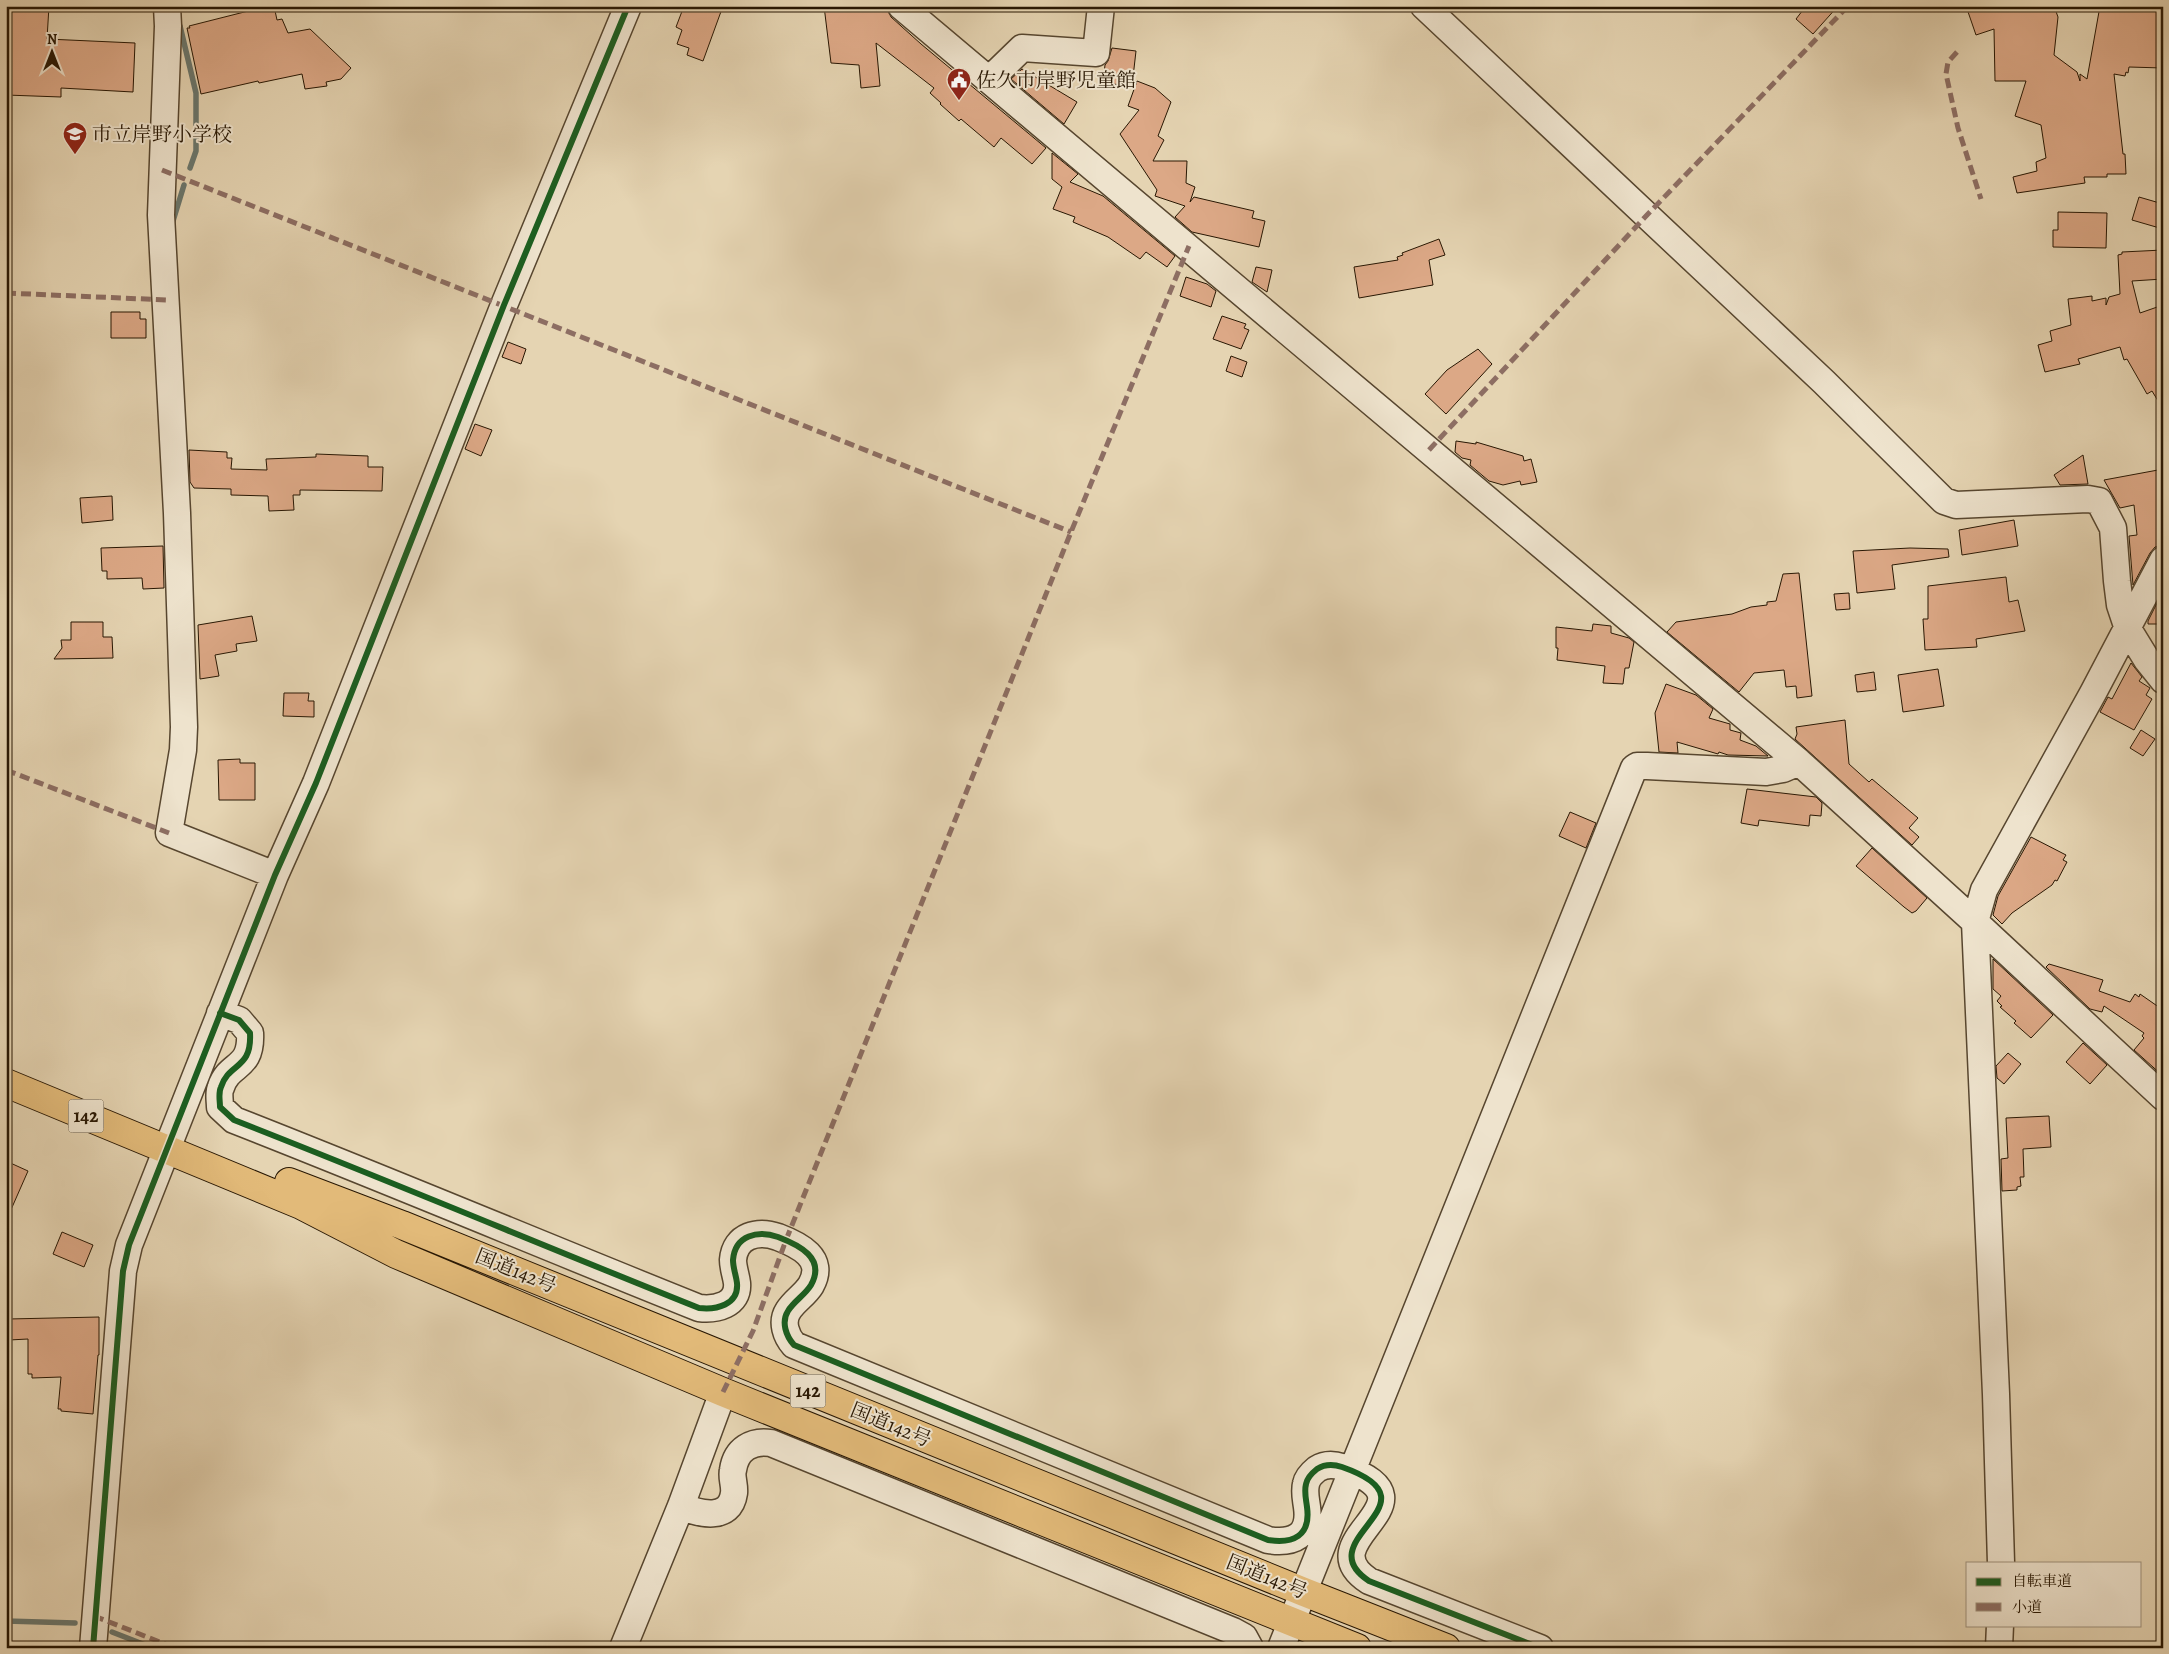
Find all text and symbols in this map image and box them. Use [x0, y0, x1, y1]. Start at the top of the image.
north arrow [28, 28, 78, 78]
text: N [47, 30, 57, 49]
public building icon: 佐久市岸野児童館 [946, 67, 972, 101]
place label: 佐久市岸野児童館 [976, 67, 1136, 94]
school or university icon: 市立岸野小学校 [62, 121, 88, 155]
place label: 市立岸野小学校 [92, 121, 232, 148]
road number: 142 [68, 1100, 104, 1132]
street label: 国道142号 [471, 1242, 561, 1300]
road number: 142 [790, 1374, 826, 1408]
street label: 国道142号 [846, 1396, 936, 1454]
street label: 国道142号 [1222, 1548, 1312, 1606]
legend [1966, 1562, 2142, 1626]
text: 自転車道 [2012, 1571, 2072, 1591]
text: 小道 [2012, 1597, 2042, 1617]

